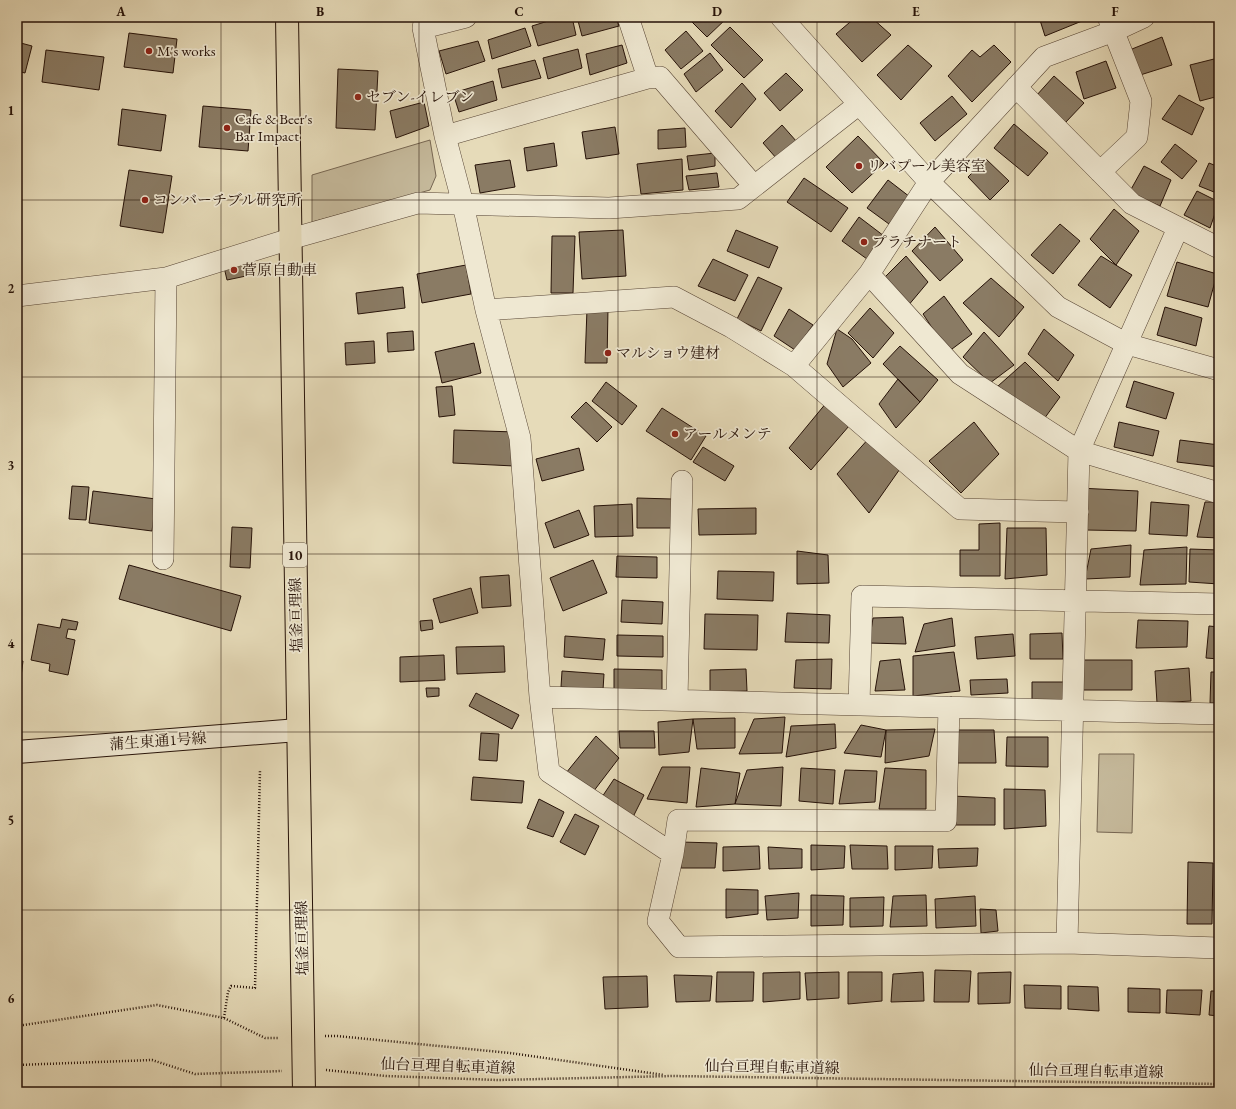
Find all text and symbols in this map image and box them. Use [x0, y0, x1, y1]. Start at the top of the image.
text: A [115, 3, 126, 20]
text: B [316, 3, 324, 20]
text: C [514, 3, 524, 20]
text: D [712, 3, 722, 20]
text: E [912, 3, 920, 20]
text: F [1111, 3, 1119, 20]
place label: M's works [157, 41, 216, 60]
marker: M's works [144, 46, 154, 56]
place label: セブン-イレブン [366, 87, 474, 106]
marker: セブン-イレブン [353, 92, 363, 102]
text: 1 [8, 102, 15, 119]
place label: Cafe & Beer's Bar Impact [235, 109, 313, 145]
marker: Cafe & Beer's Bar Impact [222, 123, 232, 133]
place label: リバプール美容室 [867, 156, 986, 175]
marker: リバプール美容室 [854, 161, 864, 171]
place label: コンバーチブル研究所 [153, 190, 301, 209]
marker: コンバーチブル研究所 [140, 195, 150, 205]
place label: プラチナート [872, 232, 962, 251]
marker: プラチナート [859, 237, 869, 247]
place label: 菅原自動車 [242, 260, 317, 279]
marker: 菅原自動車 [229, 265, 239, 275]
text: 2 [8, 280, 15, 297]
place label: マルショウ建材 [616, 343, 720, 362]
marker: マルショウ建材 [603, 348, 613, 358]
place label: アールメンテ [683, 424, 772, 443]
marker: アールメンテ [670, 429, 680, 439]
text: 3 [8, 457, 15, 474]
road number: 10 [283, 543, 307, 567]
street label: 塩釜亘理線 [285, 577, 306, 653]
text: 4 [8, 635, 15, 652]
street label: 蒲生東通1号線 [109, 728, 207, 753]
text: 5 [8, 812, 14, 829]
street label: 塩釜亘理線 [291, 900, 312, 976]
text: 6 [8, 990, 15, 1007]
street label: 仙台亘理自転車道線 [380, 1054, 516, 1077]
street label: 仙台亘理自転車道線 [704, 1056, 840, 1077]
street label: 仙台亘理自転車道線 [1028, 1060, 1164, 1081]

